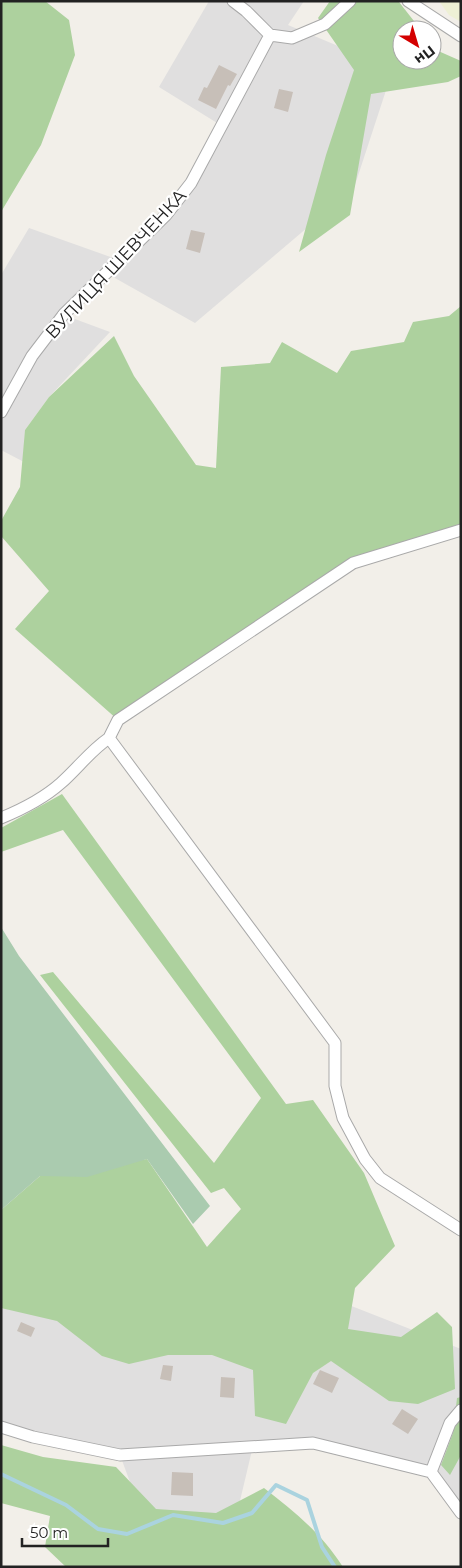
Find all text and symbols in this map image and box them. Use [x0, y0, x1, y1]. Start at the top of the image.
north arrow [392, 20, 442, 70]
text: Пн [411, 42, 439, 69]
street label: ВУЛИЦЯ ШЕВЧЕНКА [41, 184, 192, 343]
scale bar [22, 1516, 109, 1548]
text: 50 m [30, 1523, 68, 1542]

